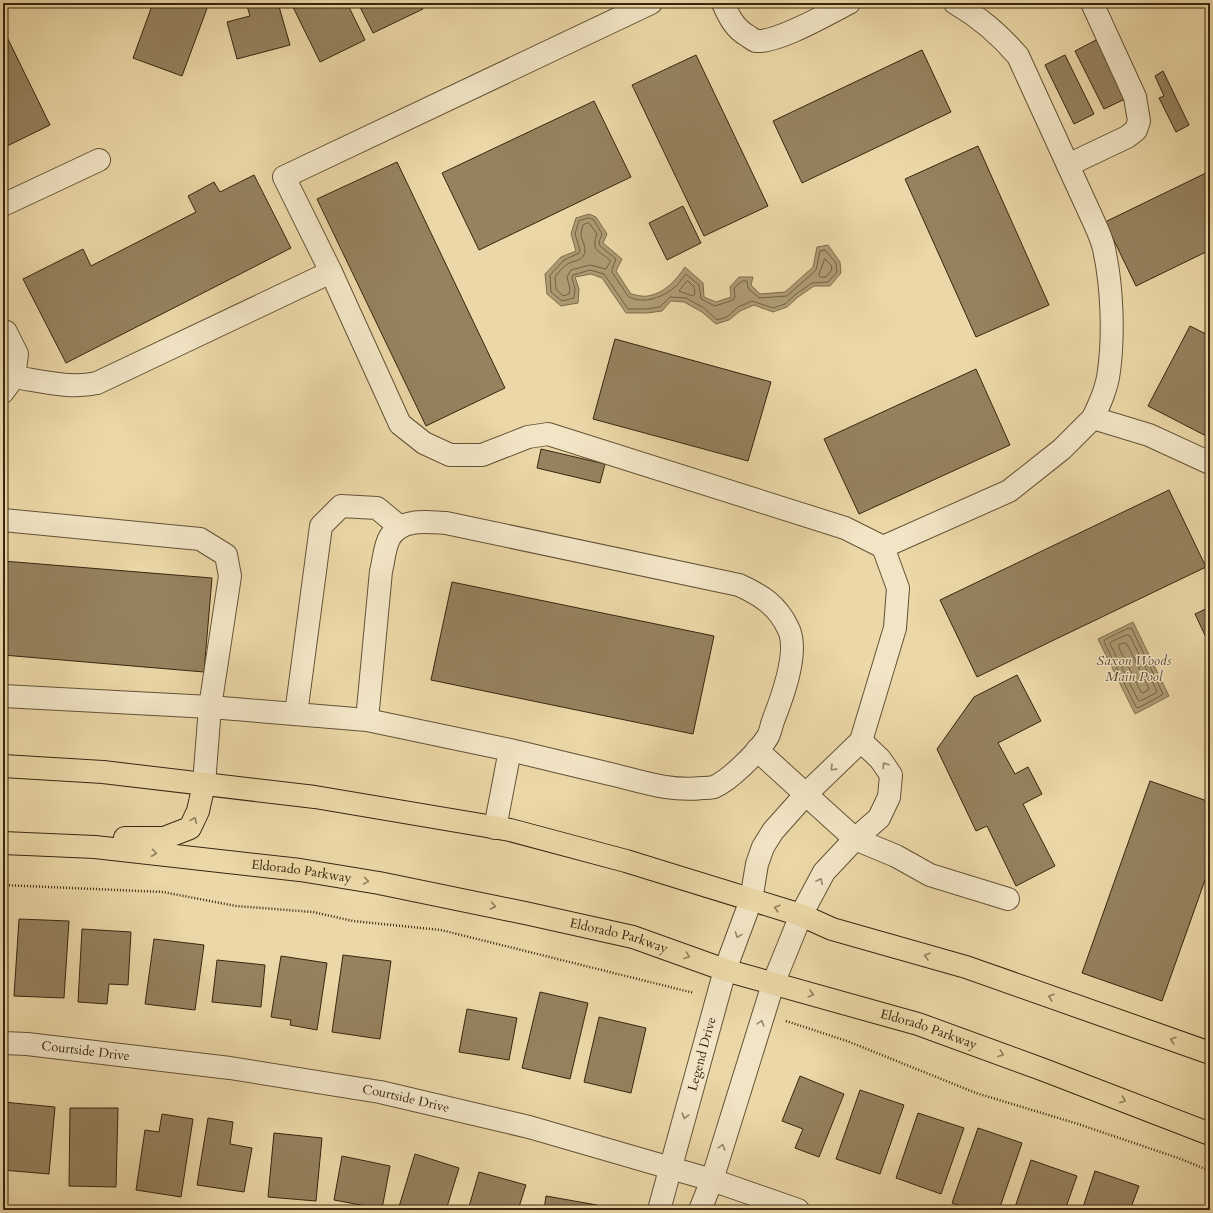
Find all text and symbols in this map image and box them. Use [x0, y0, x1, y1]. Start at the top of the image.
water label: Saxon Woods Main Pool [1097, 651, 1172, 686]
one-way arrow [830, 763, 838, 771]
one-way arrow [882, 763, 889, 770]
one-way arrow [189, 817, 197, 825]
one-way arrow [150, 849, 157, 858]
street label: Eldorado Parkway [250, 856, 353, 887]
one-way arrow [363, 876, 369, 885]
one-way arrow [815, 878, 822, 885]
one-way arrow [490, 901, 496, 910]
one-way arrow [774, 904, 781, 913]
street label: Eldorado Parkway [568, 914, 670, 958]
one-way arrow [734, 932, 742, 939]
one-way arrow [684, 952, 691, 960]
one-way arrow [924, 952, 931, 961]
one-way arrow [807, 989, 814, 998]
one-way arrow [1047, 993, 1054, 1002]
street label: Eldorado Parkway [878, 1005, 980, 1054]
street label: Legend Drive [683, 1015, 721, 1093]
one-way arrow [756, 1019, 765, 1026]
one-way arrow [1170, 1036, 1177, 1045]
street label: Courtside Drive [40, 1037, 131, 1065]
one-way arrow [998, 1049, 1005, 1058]
street label: Courtside Drive [361, 1080, 451, 1117]
one-way arrow [1119, 1095, 1126, 1103]
one-way arrow [681, 1112, 689, 1119]
one-way arrow [718, 1144, 726, 1151]

